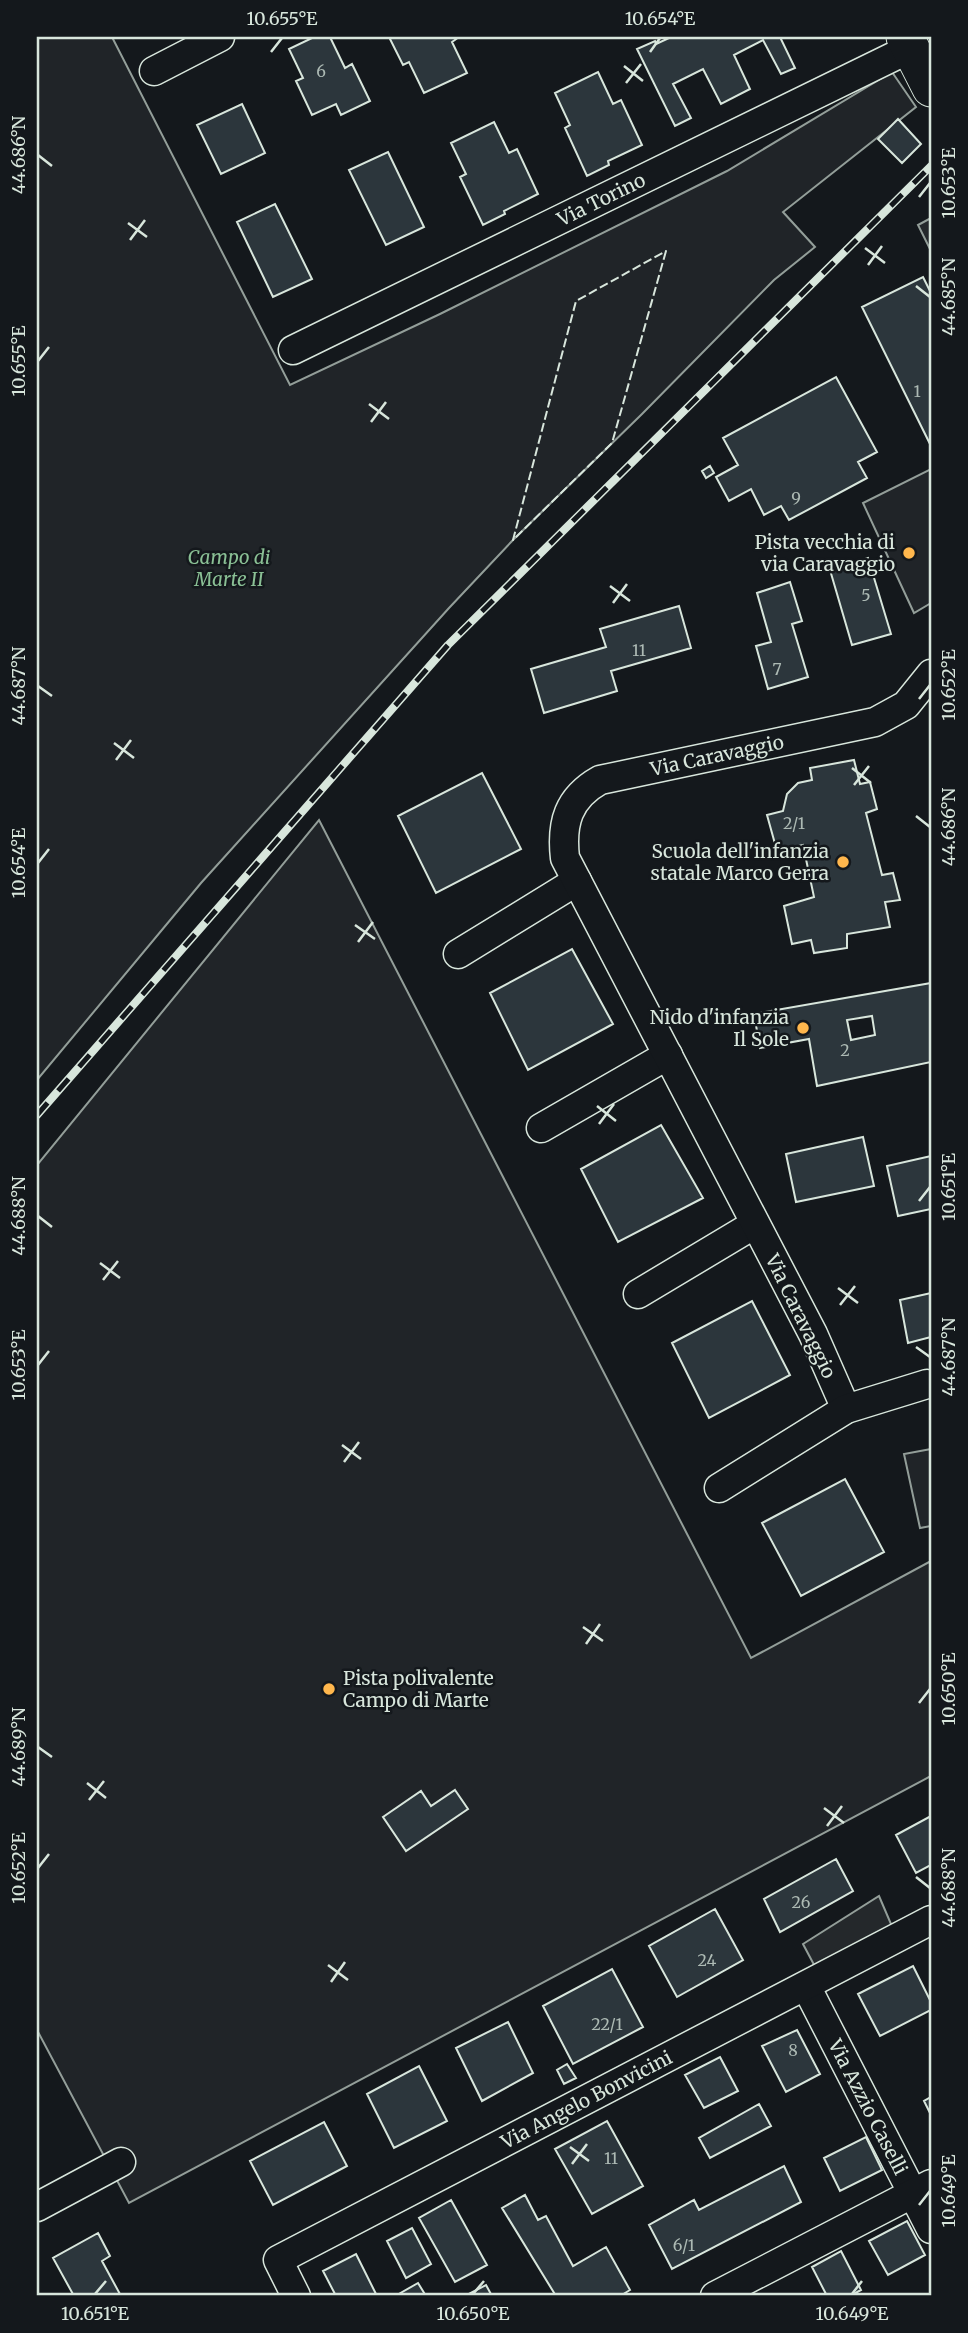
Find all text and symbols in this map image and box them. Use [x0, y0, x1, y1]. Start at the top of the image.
text: 10.655°E [247, 7, 318, 30]
text: 10.654°E [625, 7, 696, 30]
house number: 6 [316, 61, 326, 81]
text: 44.686°N [7, 116, 30, 194]
text: 10.653°E [937, 147, 960, 218]
street label: Via Torino [552, 168, 649, 232]
text: 44.685°N [937, 258, 960, 336]
text: 10.655°E [7, 325, 30, 396]
house number: 1 [913, 381, 921, 401]
house number: 9 [791, 488, 801, 508]
place label: Pista vecchia di via Caravaggio [754, 530, 895, 576]
park label: Campo di Marte II [188, 545, 270, 591]
marker: Pista vecchia di via Caravaggio [901, 545, 917, 561]
house number: 5 [861, 585, 871, 605]
house number: 11 [632, 640, 646, 660]
text: 44.687°N [7, 646, 30, 725]
text: 10.652°E [937, 649, 960, 721]
house number: 7 [772, 659, 782, 679]
street label: Via Caravaggio [647, 730, 786, 781]
text: 44.686°N [937, 788, 960, 866]
house number: 2/1 [783, 813, 805, 833]
text: 10.654°E [7, 827, 30, 898]
place label: Scuola dell'infanzia statale Marco Gerra [651, 839, 829, 885]
marker: Scuola dell'infanzia statale Marco Gerra [835, 854, 851, 870]
place label: Nido d'infanzia Il Sole [650, 1005, 789, 1051]
marker: Nido d'infanzia Il Sole [795, 1020, 811, 1036]
house number: 2 [840, 1040, 850, 1060]
text: 10.651°E [937, 1152, 960, 1221]
text: 44.688°N [7, 1176, 30, 1256]
street label: Via Caravaggio [760, 1249, 841, 1382]
text: 44.687°N [937, 1317, 960, 1396]
text: 10.653°E [7, 1329, 30, 1400]
text: 10.650°E [937, 1652, 960, 1725]
place label: Pista polivalente Campo di Marte [343, 1666, 494, 1712]
marker: Pista polivalente Campo di Marte [321, 1681, 337, 1697]
text: 44.689°N [7, 1707, 30, 1787]
text: 10.652°E [7, 1832, 30, 1904]
text: 44.688°N [937, 1848, 960, 1928]
house number: 26 [792, 1892, 811, 1912]
house number: 24 [698, 1950, 717, 1970]
house number: 22/1 [591, 2014, 623, 2034]
street label: Via Azzio Caselli [823, 2034, 913, 2179]
house number: 8 [788, 2040, 798, 2060]
street label: Via Angelo Bonvicini [496, 2045, 676, 2154]
house number: 11 [604, 2148, 618, 2168]
text: 10.649°E [937, 2154, 960, 2227]
house number: 6/1 [673, 2235, 695, 2255]
text: 10.651°E [61, 2302, 130, 2325]
text: 10.650°E [437, 2302, 510, 2325]
text: 10.649°E [816, 2302, 889, 2325]

